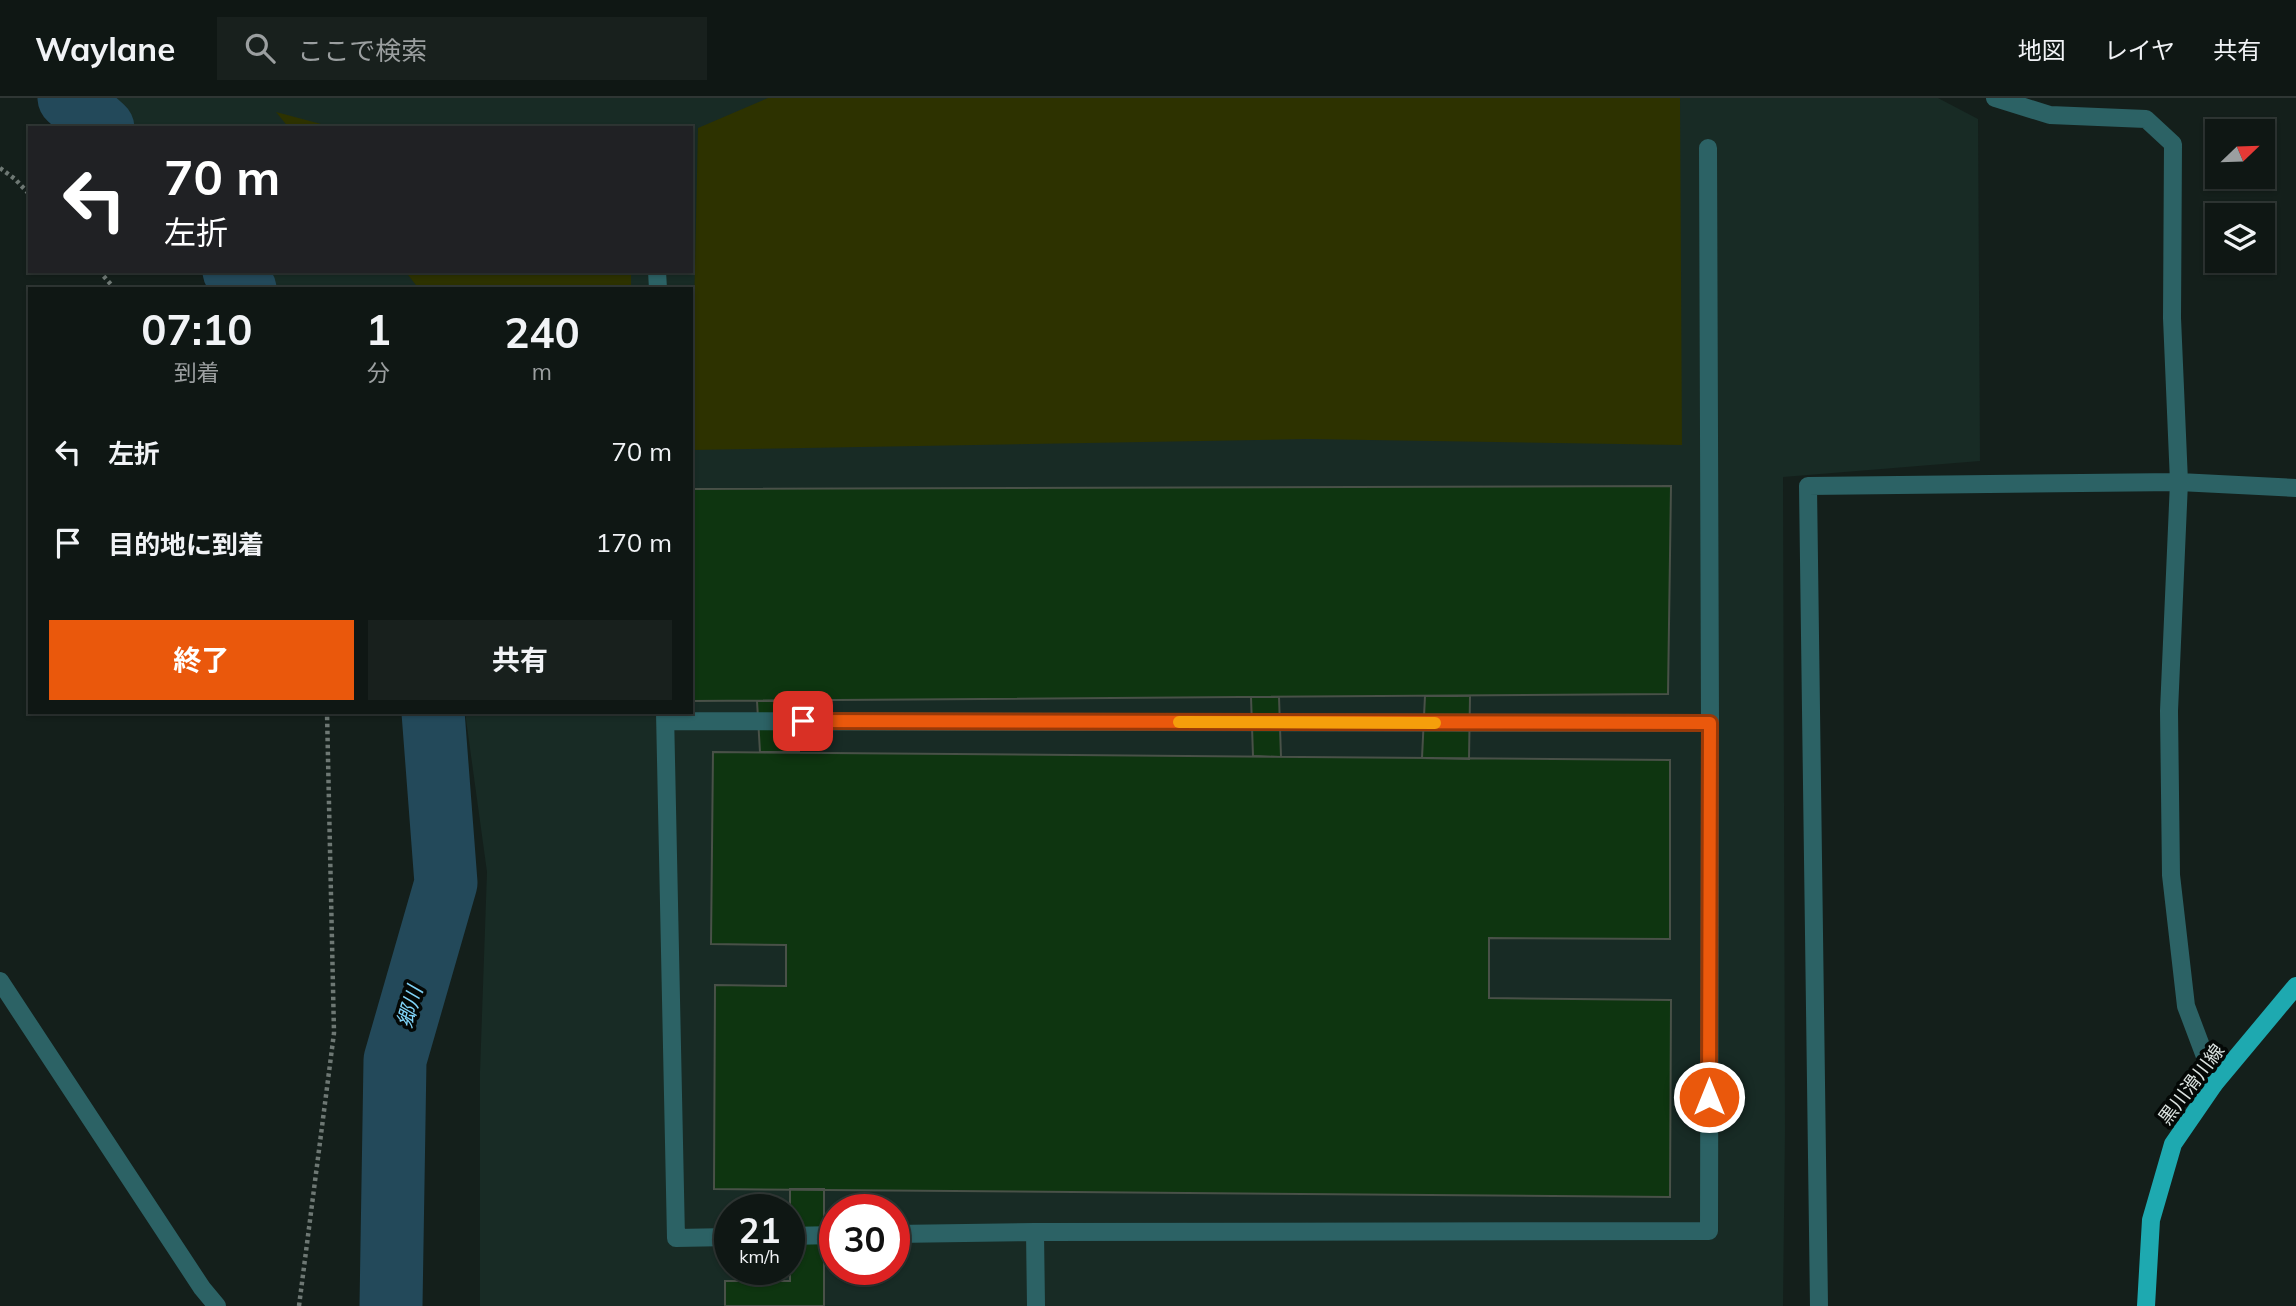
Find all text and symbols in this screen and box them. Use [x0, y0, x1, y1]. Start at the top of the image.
search box [217, 17, 707, 80]
text: Waylane [35, 28, 175, 69]
icon: search [241, 29, 279, 67]
text: ここで検索 [297, 34, 427, 67]
text: 地図 [2018, 35, 2066, 65]
text: レイヤ [2104, 35, 2175, 65]
text: 共有 [2213, 35, 2261, 65]
north arrow [2205, 119, 2275, 189]
map controls [2205, 119, 2275, 273]
text: 70 m [164, 146, 280, 207]
icon: left [49, 154, 140, 245]
button: layers [2205, 203, 2275, 273]
text: 左折 [164, 212, 228, 252]
text: 07:10 [141, 303, 252, 356]
text: 1 [366, 303, 391, 356]
text: 240 [504, 306, 580, 359]
text: m [532, 357, 552, 386]
text: 到着 [174, 358, 220, 387]
text: 分 [367, 358, 390, 387]
icon: left [49, 433, 87, 471]
text: 70 m [611, 435, 672, 468]
text: 左折 [108, 437, 160, 470]
icon: arrive [49, 524, 87, 562]
text: 170 m [596, 526, 672, 559]
text: 目的地に到着 [108, 528, 264, 561]
button: 終了 [49, 620, 354, 700]
button: 共有 [368, 620, 672, 700]
pin [773, 691, 833, 751]
icon: arrive [784, 702, 822, 740]
water label: 郷川 [391, 981, 428, 1030]
street label: 黒川滑川線 [2153, 1039, 2229, 1129]
position arrow [1672, 1060, 1746, 1134]
speed limit sign: 30 [819, 1194, 910, 1285]
text: 21 [738, 1208, 781, 1252]
text: km/h [739, 1245, 780, 1268]

